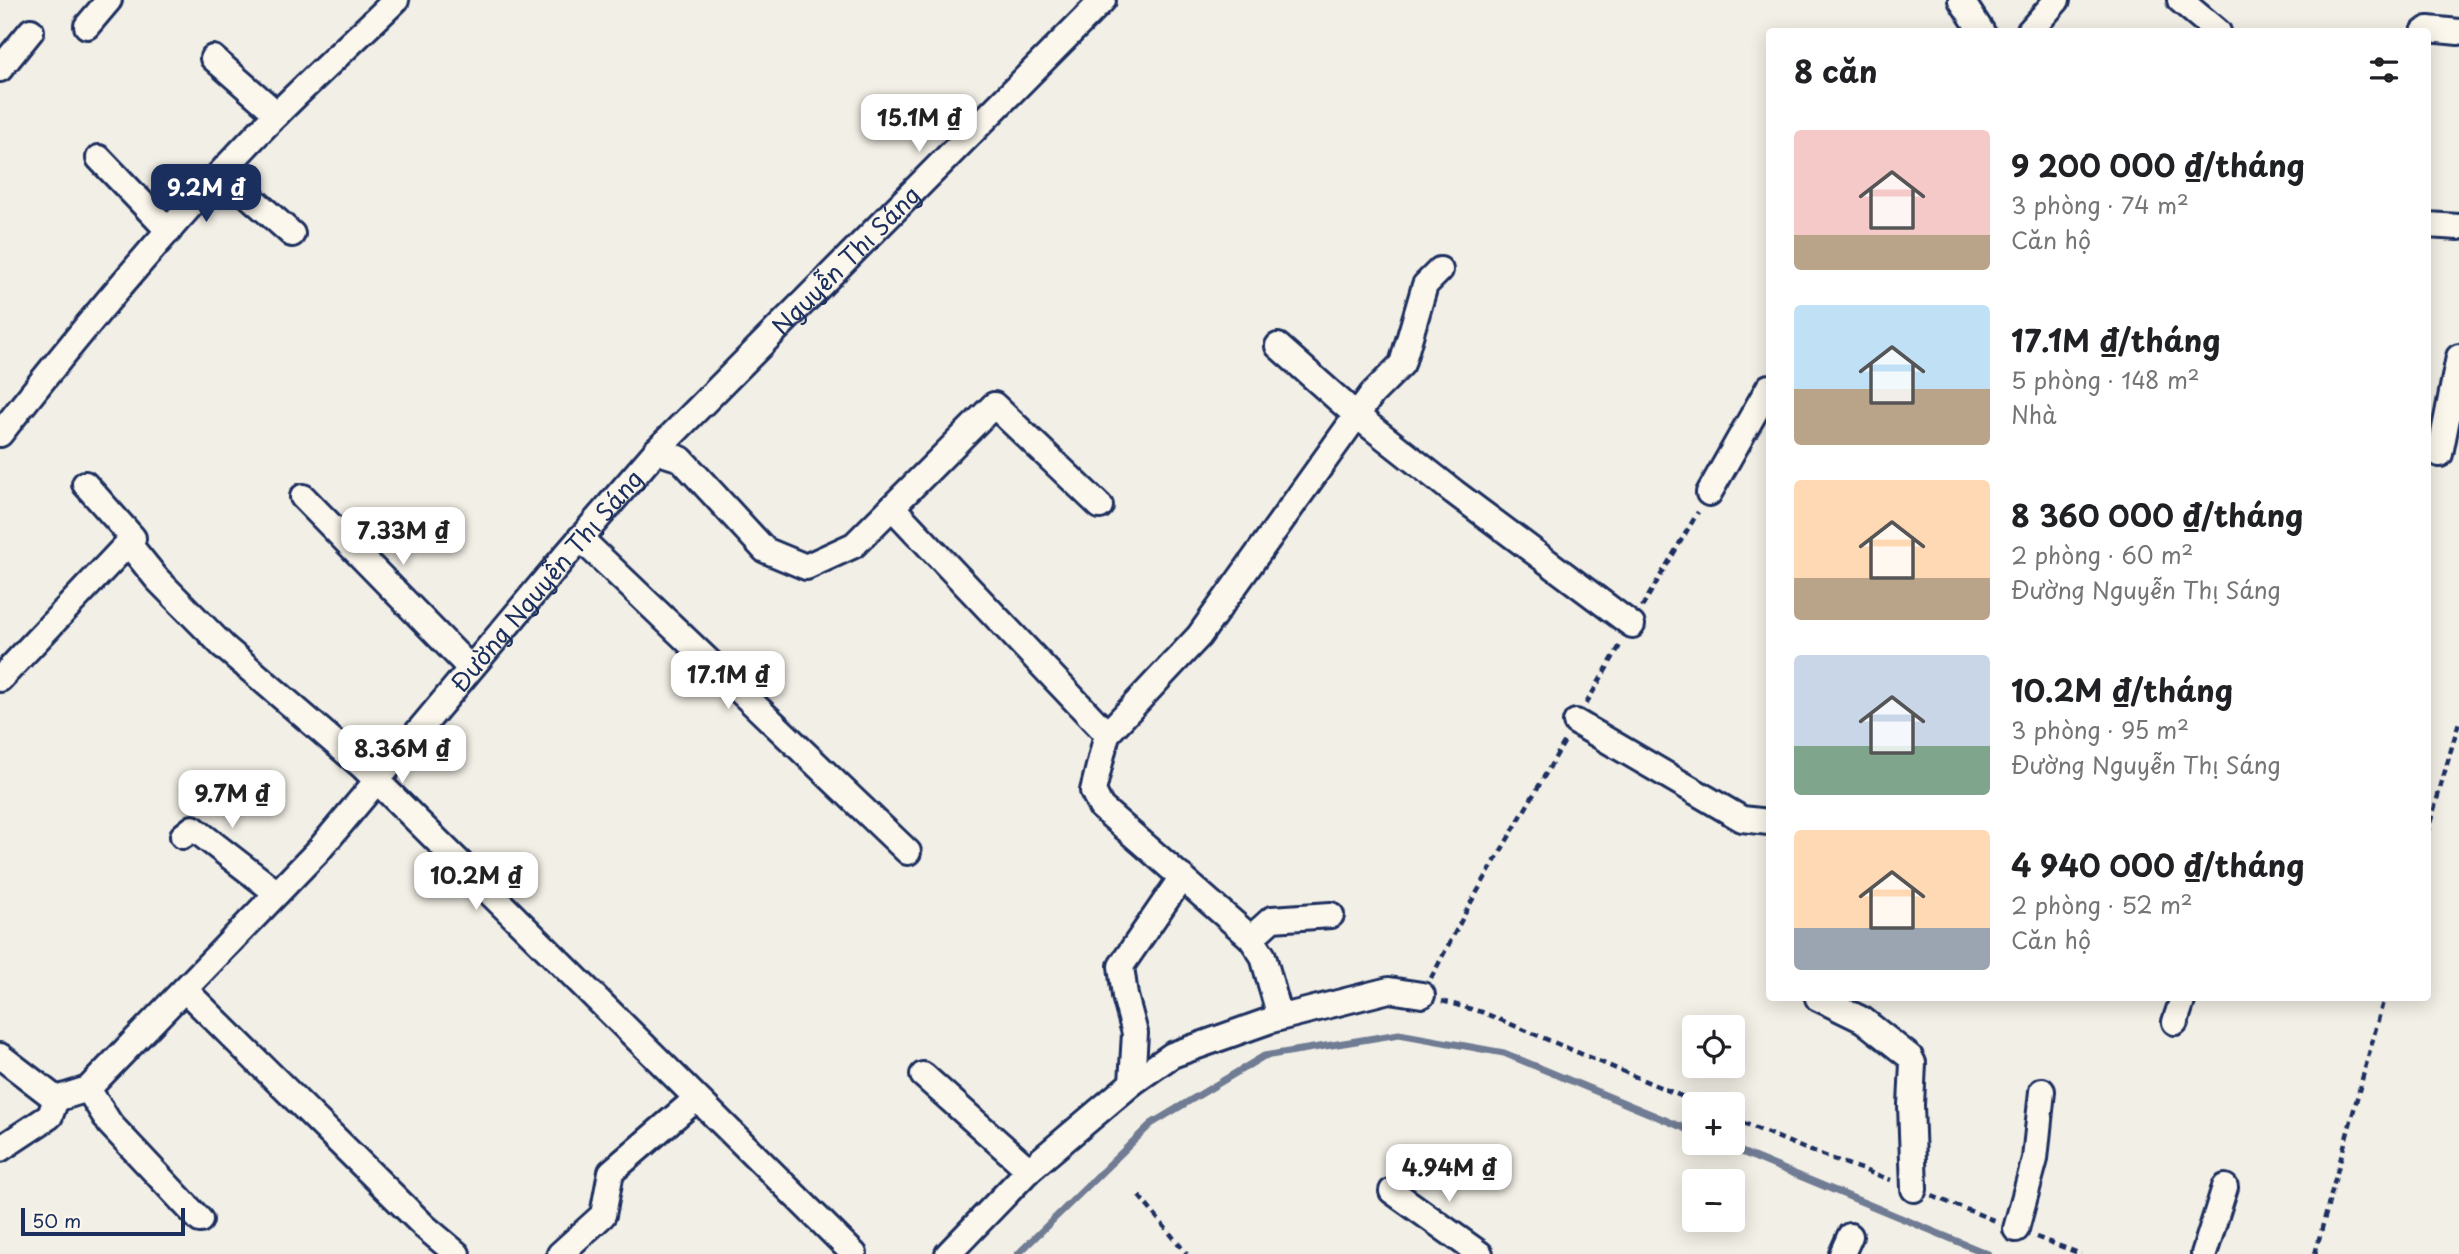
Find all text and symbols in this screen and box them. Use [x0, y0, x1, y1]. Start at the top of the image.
text: 8 căn [1794, 48, 1877, 93]
icon: filters [2365, 51, 2403, 89]
pin: 15.1M ₫ [854, 94, 984, 154]
text: 15.1M ₫ [877, 99, 961, 134]
text: 9 200 000 ₫/tháng [2011, 142, 2305, 187]
icon: home [1850, 158, 1934, 242]
pin: 9.2M ₫ [149, 164, 263, 224]
text: 9.2M ₫ [167, 169, 245, 204]
street label: Nguyễn Thị Sáng [763, 177, 928, 343]
text: 3 phòng · 74 m² [2011, 187, 2189, 222]
text: Căn hộ [2011, 222, 2091, 257]
text: 17.1M ₫/tháng [2011, 317, 2220, 362]
icon: home [1850, 333, 1934, 417]
text: 5 phòng · 148 m² [2011, 362, 2200, 397]
text: Nhà [2011, 397, 2056, 432]
street label: Đường Nguyễn Thị Sáng [441, 461, 651, 699]
text: 8 360 000 ₫/tháng [2011, 492, 2303, 537]
pin: 7.33M ₫ [338, 508, 468, 567]
icon: home [1850, 508, 1934, 592]
text: 7.33M ₫ [357, 512, 449, 547]
text: 2 phòng · 60 m² [2011, 537, 2193, 572]
text: Đường Nguyễn Thị Sáng [2011, 572, 2281, 607]
pin: 17.1M ₫ [663, 652, 793, 711]
text: 17.1M ₫ [687, 656, 769, 691]
text: 10.2M ₫/tháng [2011, 667, 2233, 712]
icon: home [1850, 683, 1934, 767]
text: 3 phòng · 95 m² [2011, 712, 2189, 747]
pin: 8.36M ₫ [337, 726, 467, 785]
text: 8.36M ₫ [354, 730, 450, 765]
text: Đường Nguyễn Thị Sáng [2011, 747, 2281, 782]
pin: 9.7M ₫ [175, 770, 289, 830]
text: 9.7M ₫ [194, 775, 270, 810]
text: 4 940 000 ₫/tháng [2011, 842, 2304, 887]
pin: 10.2M ₫ [411, 852, 541, 912]
text: 10.2M ₫ [430, 857, 522, 892]
icon: home [1850, 858, 1934, 942]
text: 2 phòng · 52 m² [2011, 887, 2193, 922]
text: Căn hộ [2011, 922, 2091, 957]
map controls [1682, 1015, 1745, 1232]
button: locate [1682, 1015, 1745, 1078]
button: + [1682, 1092, 1745, 1155]
pin: 4.94M ₫ [1384, 1144, 1514, 1204]
text: 4.94M ₫ [1402, 1149, 1496, 1184]
button: − [1682, 1169, 1745, 1232]
scale bar [21, 1205, 186, 1237]
text: 50 m [32, 1206, 81, 1234]

